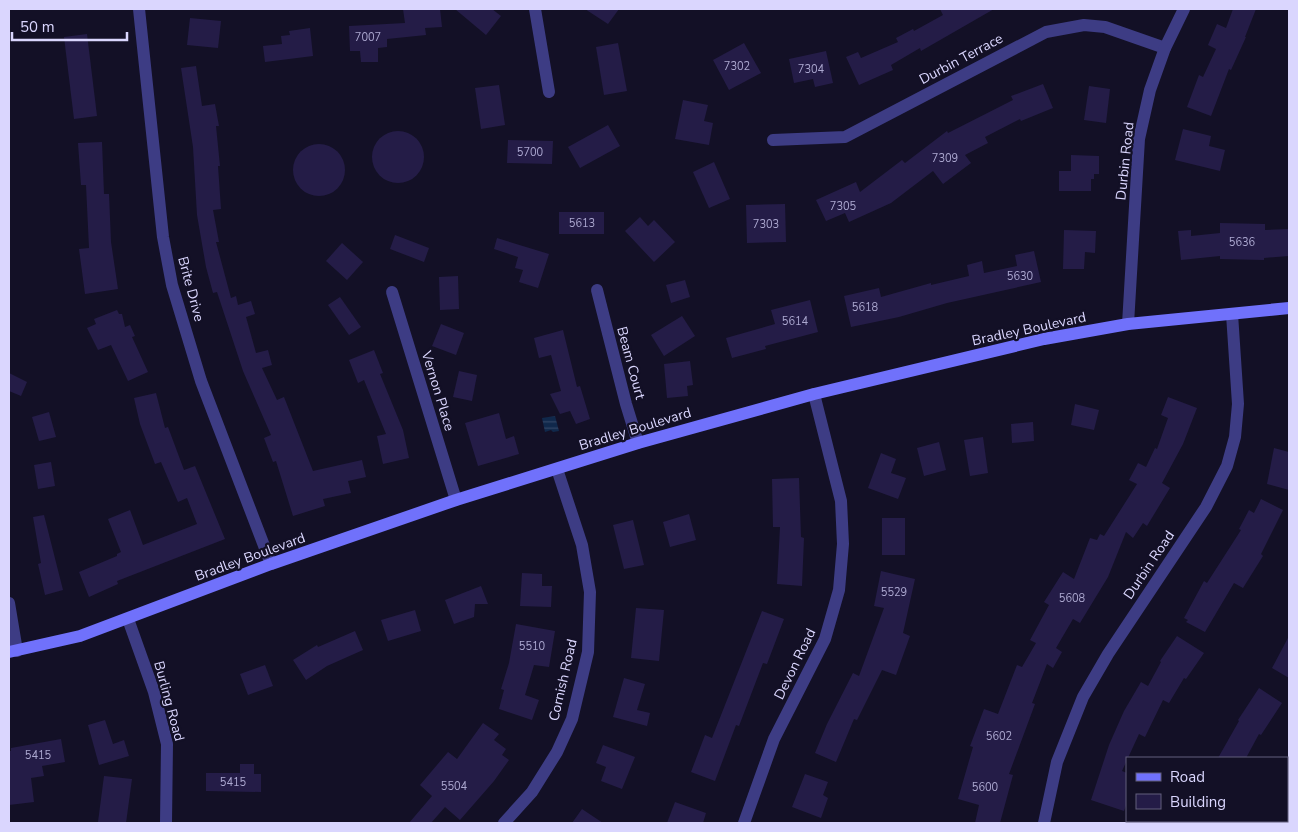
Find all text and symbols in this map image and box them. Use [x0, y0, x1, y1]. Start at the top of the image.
scale bar [12, 10, 128, 42]
text: 50 m [20, 17, 55, 37]
street label: Durbin Terrace [916, 29, 1006, 89]
house number: 7007 [355, 30, 381, 45]
house number: 7302 [724, 59, 750, 74]
house number: 7304 [798, 62, 825, 77]
street label: Durbin Road [1111, 121, 1139, 201]
house number: 5700 [517, 145, 544, 160]
house number: 7309 [932, 151, 958, 166]
house number: 7305 [830, 199, 857, 214]
house number: 5613 [569, 216, 595, 231]
house number: 7303 [753, 217, 779, 232]
house number: 5636 [1229, 235, 1256, 250]
street label: Brite Drive [173, 254, 209, 324]
house number: 5630 [1007, 269, 1034, 284]
house number: 5618 [852, 300, 879, 315]
street label: Bradley Boulevard [970, 308, 1088, 350]
house number: 5614 [782, 314, 809, 329]
street label: Beam Court [612, 324, 650, 402]
street label: Vernon Place [417, 348, 459, 433]
street label: Bradley Boulevard [577, 403, 693, 455]
street label: Durbin Road [1119, 527, 1179, 603]
street label: Bradley Boulevard [192, 528, 308, 586]
house number: 5529 [881, 585, 907, 600]
house number: 5608 [1059, 591, 1086, 606]
street label: Devon Road [770, 625, 820, 703]
street label: Cornish Road [544, 637, 582, 723]
house number: 5510 [519, 639, 546, 654]
street label: Burling Road [149, 659, 189, 743]
house number: 5602 [986, 729, 1012, 744]
house number: 5415 [25, 748, 52, 763]
legend [1126, 757, 1288, 822]
text: Road [1170, 767, 1205, 787]
house number: 5415 [220, 775, 247, 790]
house number: 5504 [441, 779, 468, 794]
house number: 5600 [972, 780, 999, 795]
text: Building [1170, 792, 1226, 812]

